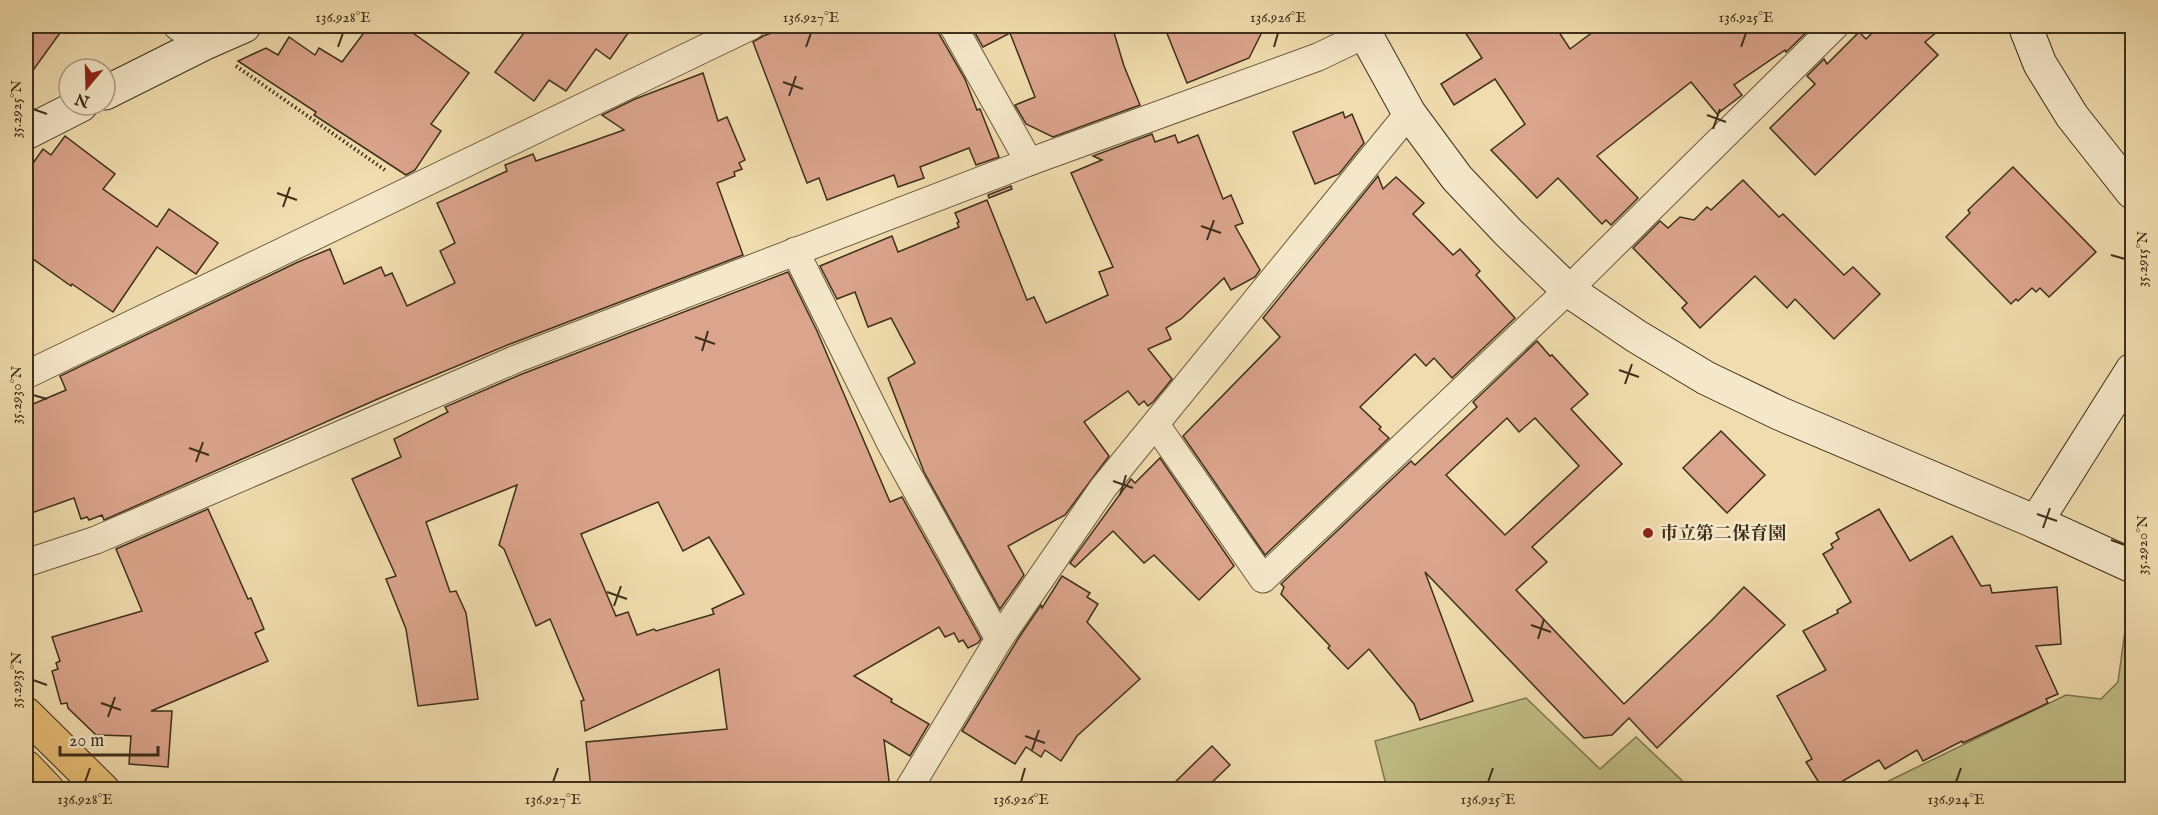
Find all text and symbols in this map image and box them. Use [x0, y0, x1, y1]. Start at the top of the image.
text: 136.928°E [315, 8, 371, 27]
text: 136.927°E [783, 8, 839, 27]
text: 136.926°E [1250, 8, 1306, 27]
text: 136.925°E [1719, 8, 1773, 27]
north arrow [57, 57, 117, 117]
text: 35.2925°N [7, 80, 26, 138]
text: N [73, 88, 94, 111]
text: 35.2915°N [2133, 231, 2152, 287]
text: 35.2930°N [7, 366, 26, 424]
text: 35.2920°N [2133, 515, 2152, 575]
place label: 市立第二保育園 [1660, 523, 1786, 546]
marker: 市立第二保育園 [1641, 526, 1655, 540]
text: 35.2935°N [7, 652, 26, 708]
scale bar [60, 719, 158, 757]
text: 20 m [69, 730, 104, 753]
text: 136.928°E [57, 790, 113, 809]
text: 136.927°E [525, 790, 581, 809]
text: 136.926°E [993, 790, 1049, 809]
text: 136.925°E [1461, 790, 1515, 809]
text: 136.924°E [1928, 790, 1984, 809]

